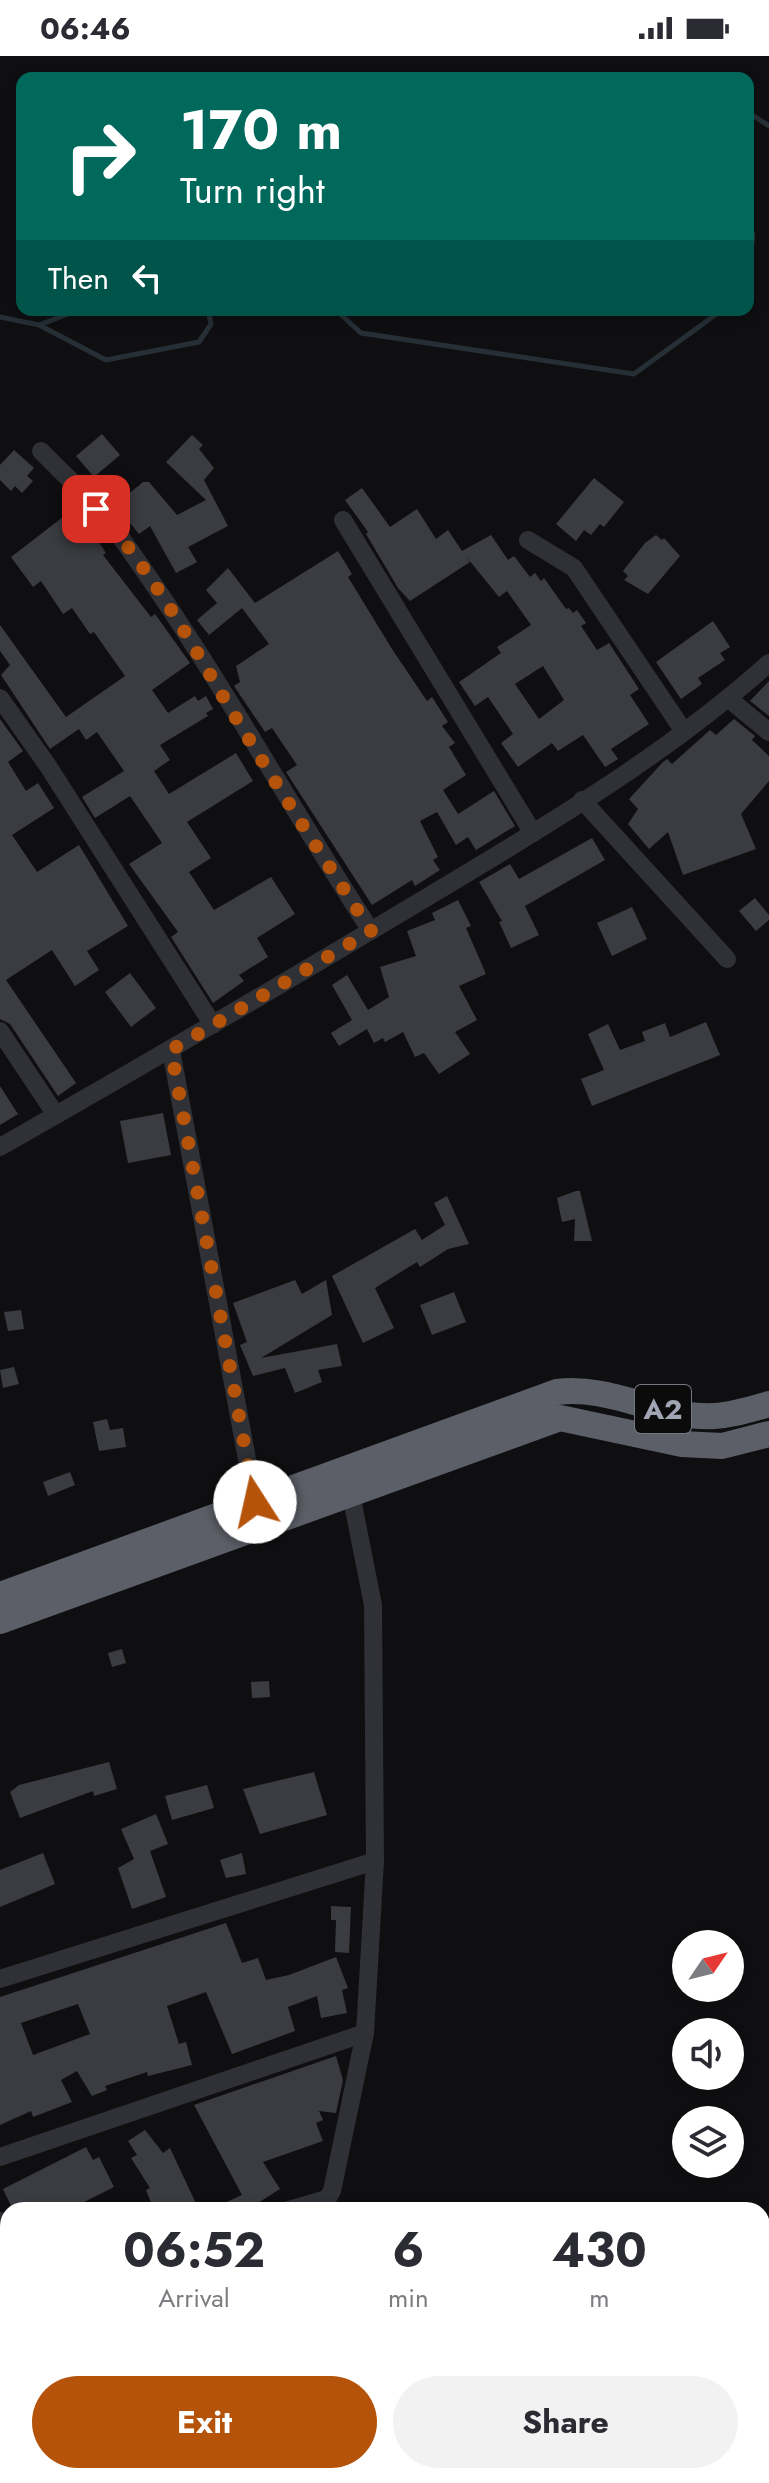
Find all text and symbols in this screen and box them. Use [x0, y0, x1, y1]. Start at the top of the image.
text: 06:46 [40, 7, 131, 50]
text: 170 m [180, 89, 342, 170]
icon: right [48, 104, 152, 208]
text: Turn right [180, 164, 325, 216]
icon: left [125, 256, 169, 300]
text: Then [48, 257, 109, 300]
pin [62, 475, 130, 543]
icon: arrive [74, 487, 118, 531]
road number: A2 [635, 1385, 691, 1433]
position arrow [213, 1460, 297, 1544]
north arrow [672, 1930, 744, 2002]
map controls [672, 1930, 744, 2178]
button: sound [672, 2018, 744, 2090]
button: layers [672, 2106, 744, 2178]
text: 06:52 [123, 2216, 265, 2285]
text: 6 [392, 2216, 424, 2285]
text: 430 [552, 2216, 647, 2285]
text: Arrival [158, 2279, 230, 2317]
text: min [388, 2279, 429, 2317]
text: m [589, 2279, 609, 2317]
button: Exit [32, 2376, 377, 2468]
button: Share [393, 2376, 738, 2468]

